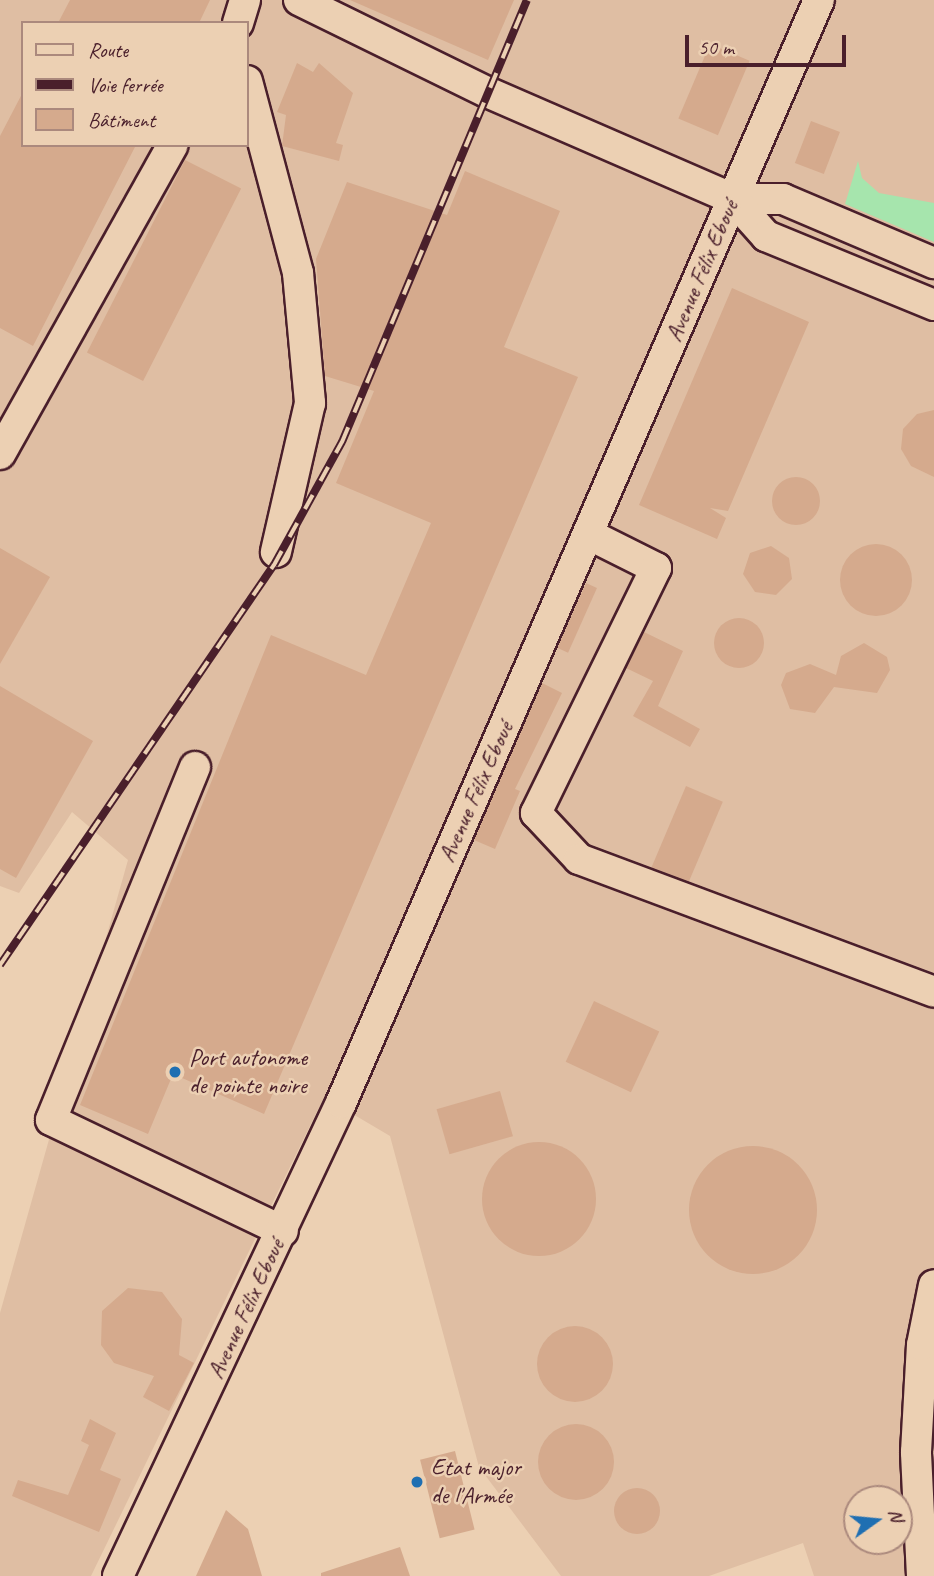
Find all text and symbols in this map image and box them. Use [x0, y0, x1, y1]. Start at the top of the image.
legend [21, 21, 248, 147]
scale bar [689, 21, 850, 65]
text: 50 m [698, 34, 734, 60]
text: Route [88, 37, 128, 63]
text: Voie ferrée [88, 72, 163, 98]
text: Bâtiment [88, 107, 155, 133]
street label: Avenue Félix Eboué [659, 196, 745, 346]
street label: Avenue Félix Eboué [432, 717, 520, 867]
place label: Port autonome de pointe noire [189, 1044, 307, 1100]
marker: Port autonome de pointe noire [167, 1064, 183, 1080]
street label: Avenue Félix Eboué [201, 1235, 291, 1383]
place label: Etat major de l'Armée [431, 1454, 522, 1510]
marker: Etat major de l'Armée [409, 1474, 425, 1490]
north arrow [843, 1485, 913, 1555]
text: N [883, 1506, 909, 1524]

